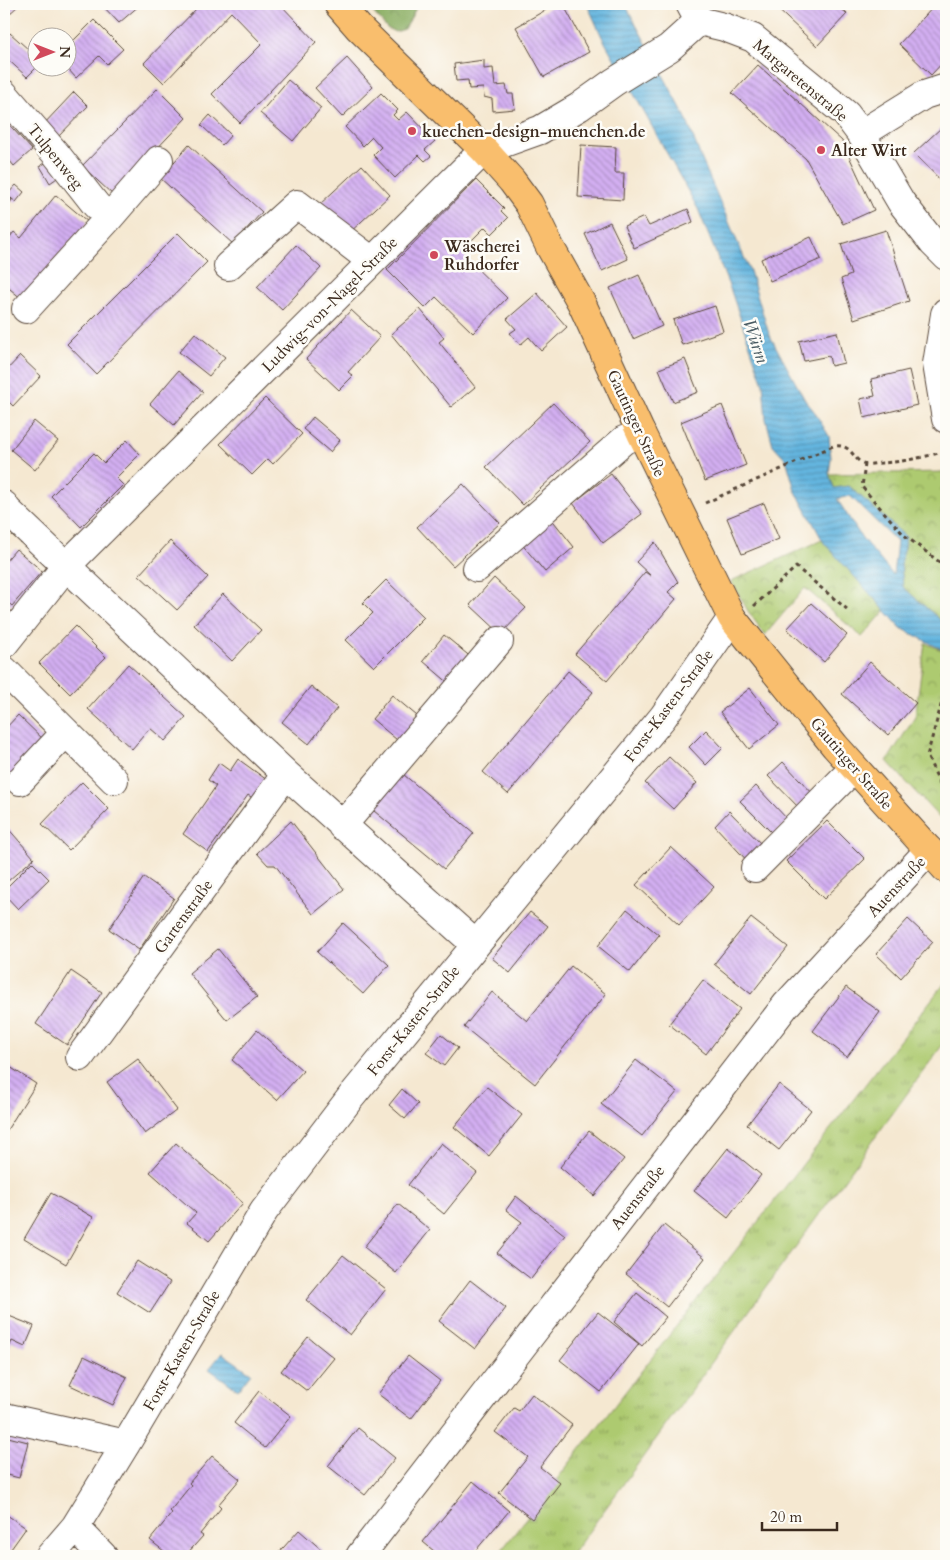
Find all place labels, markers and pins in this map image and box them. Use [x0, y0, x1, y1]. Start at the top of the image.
place label: kuechen-design-muenchen.de [422, 121, 646, 143]
marker: kuechen-design-muenchen.de [406, 125, 418, 137]
place label: Alter Wirt [831, 140, 907, 162]
marker: Alter Wirt [815, 144, 827, 156]
place label: Wäscherei Ruhdorfer [443, 236, 520, 276]
marker: Wäscherei Ruhdorfer [428, 249, 440, 261]

